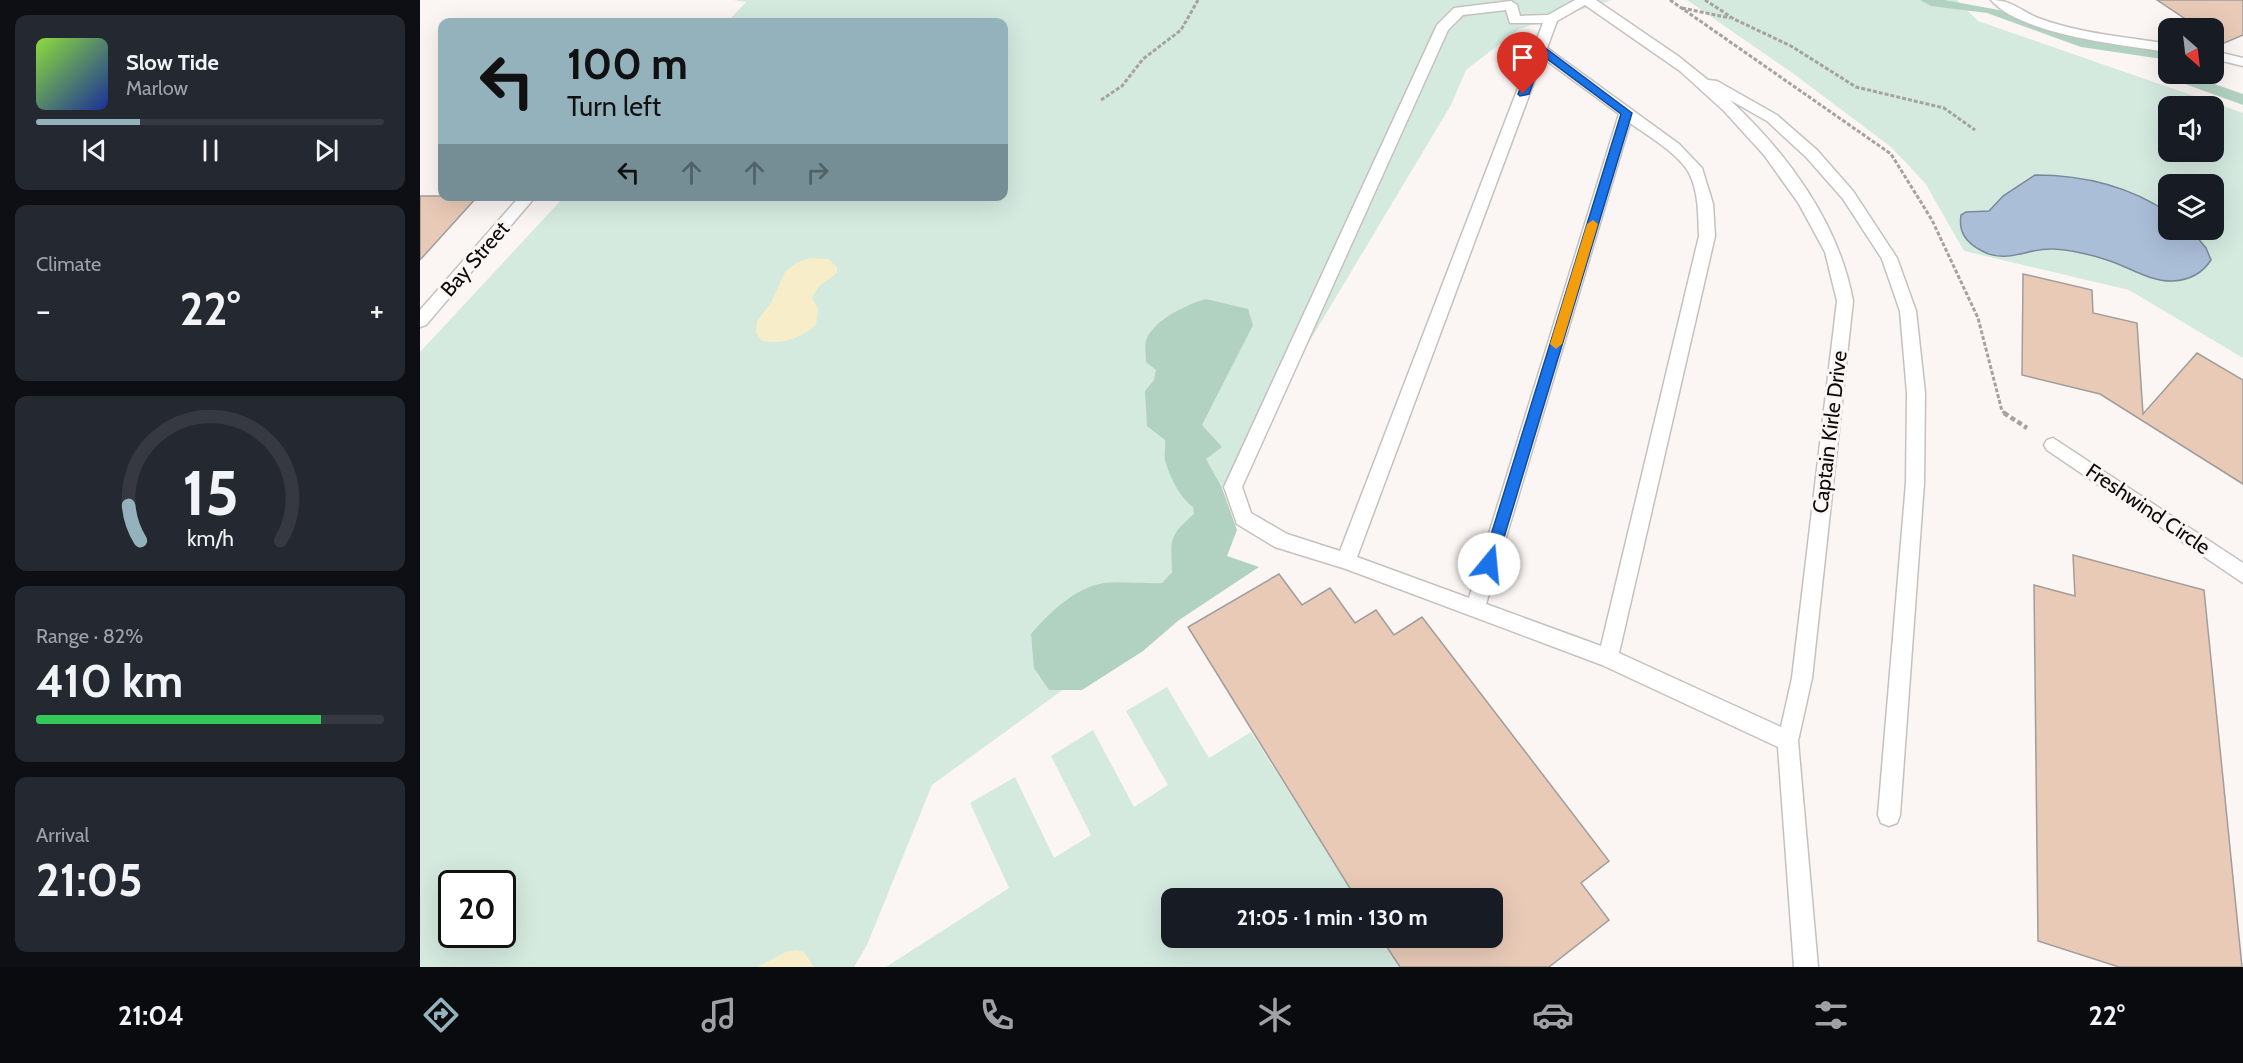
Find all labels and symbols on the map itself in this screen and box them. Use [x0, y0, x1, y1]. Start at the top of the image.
north arrow [2158, 18, 2224, 84]
pin [1497, 32, 1548, 94]
street label: Bay Street [435, 216, 514, 301]
street label: Captain Kirle Drive [1807, 349, 1852, 515]
street label: Freshwind Circle [2081, 458, 2215, 559]
position arrow [1457, 532, 1521, 596]
speed limit sign: 20 [438, 870, 516, 948]

